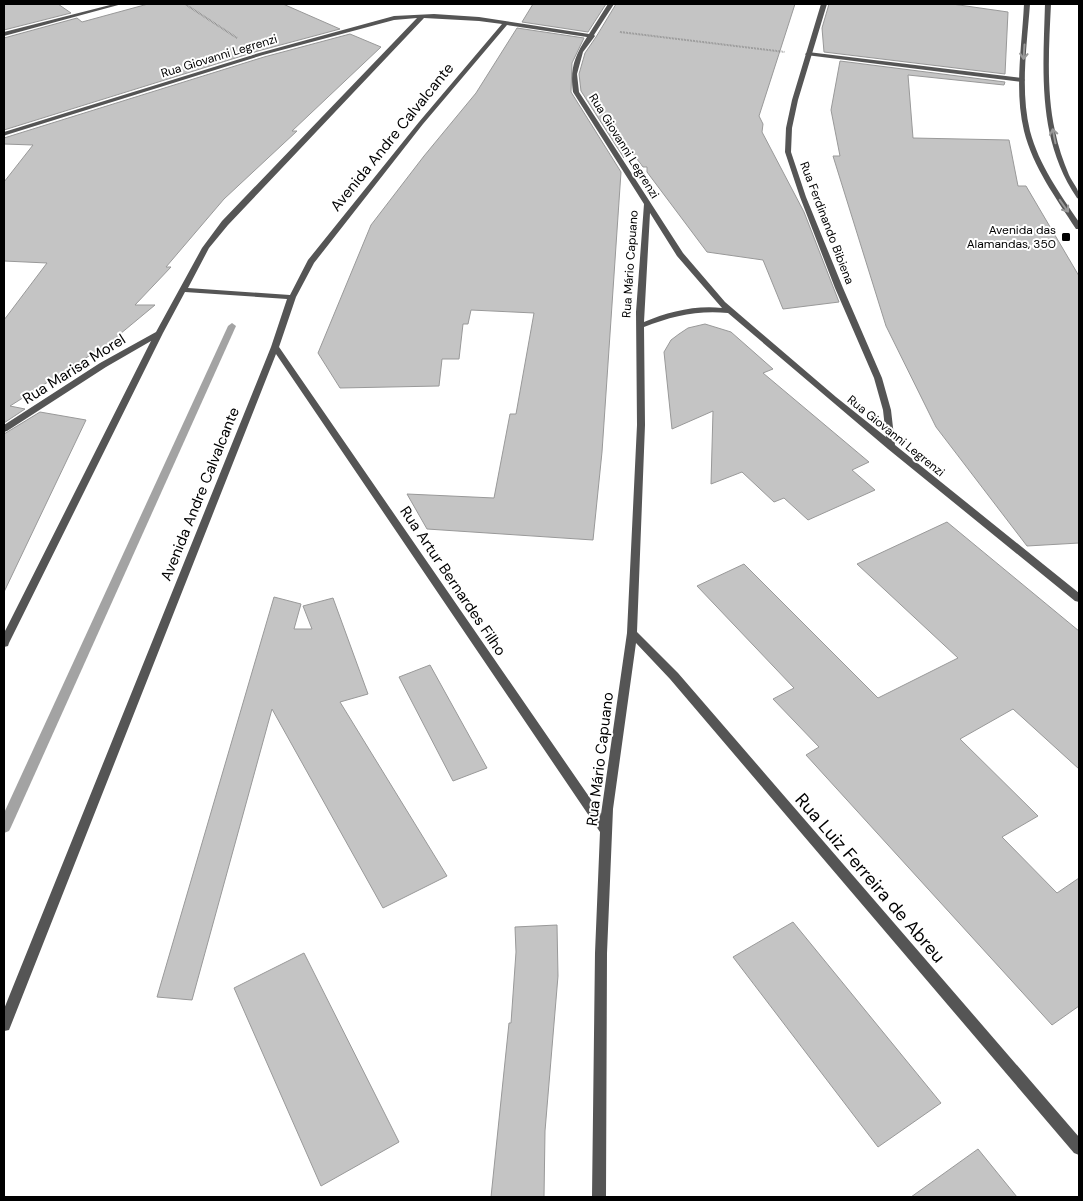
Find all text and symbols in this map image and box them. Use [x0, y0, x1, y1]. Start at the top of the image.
street label: Rua Giovanni Legrenzi [159, 31, 279, 81]
one-way arrow [1019, 44, 1028, 60]
street label: Avenida Andre Calvalcante [326, 59, 458, 215]
street label: Rua Giovanni Legrenzi [585, 91, 663, 202]
one-way arrow [1049, 129, 1059, 145]
street label: Rua Ferdinando Bibiena [796, 159, 858, 287]
one-way arrow [1059, 198, 1069, 212]
street label: Rua Mário Capuano [618, 210, 642, 318]
place label: Avenida das Alamandas, 350 [967, 222, 1056, 252]
marker: Avenida das Alamandas, 350 [1060, 231, 1072, 243]
street label: Rua Marisa Morel [19, 329, 129, 409]
street label: Rua Giovanni Legrenzi [844, 392, 948, 480]
street label: Avenida Andre Calvalcante [156, 404, 244, 584]
street label: Rua Artur Bernardes Filho [395, 502, 511, 660]
street label: Rua Mário Capuano [582, 691, 618, 827]
street label: Rua Luiz Ferreira de Abreu [790, 788, 950, 968]

